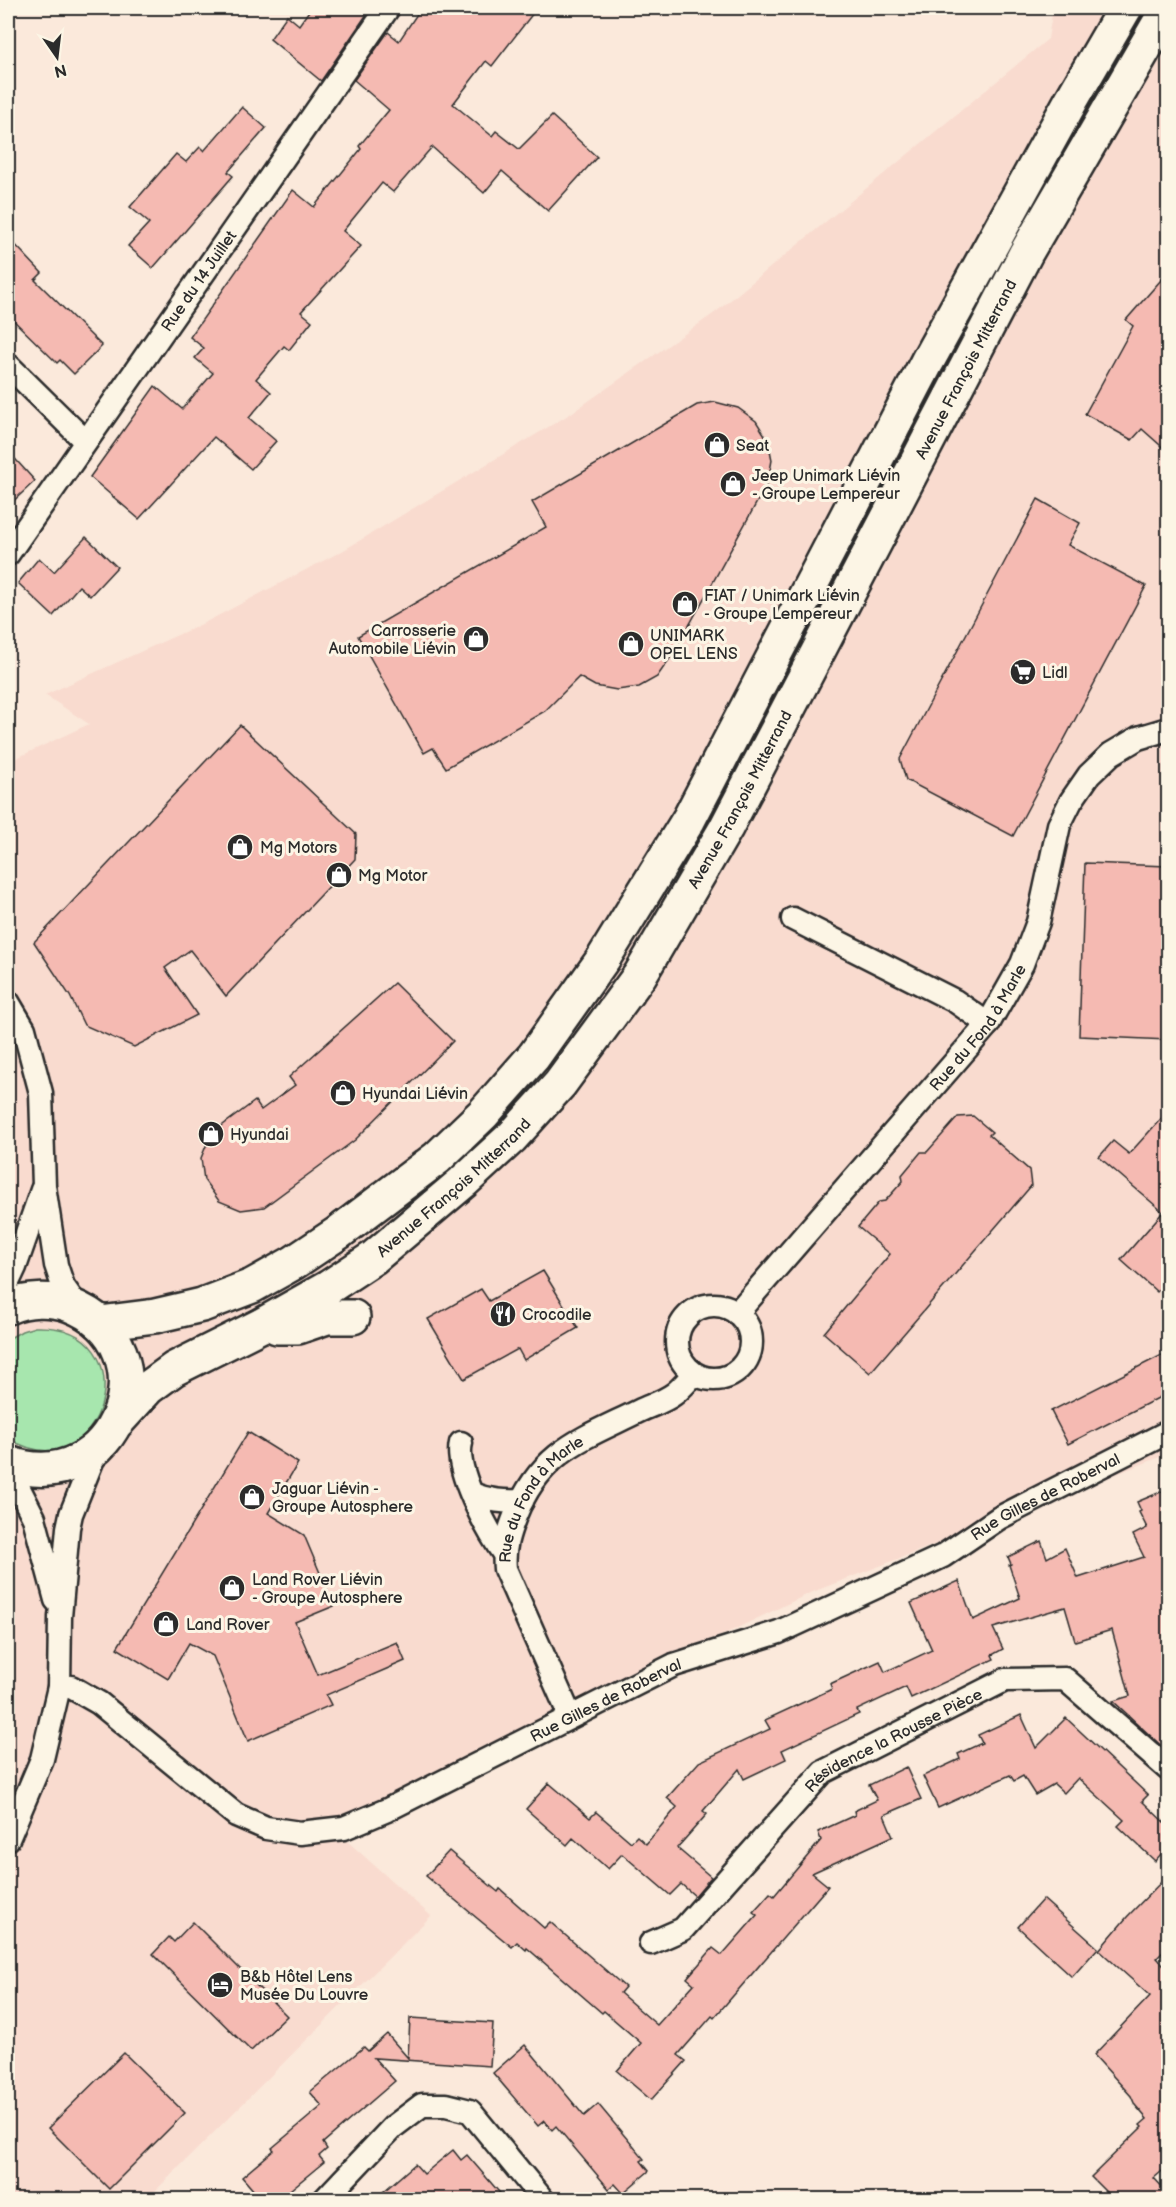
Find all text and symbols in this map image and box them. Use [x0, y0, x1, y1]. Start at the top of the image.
north arrow [27, 27, 87, 87]
text: N [52, 59, 68, 81]
street label: Rue du 14 Juillet [158, 227, 241, 336]
street label: Avenue François Mitterrand [912, 277, 1021, 463]
shop icon: Seat [702, 430, 732, 460]
place label: Seat [736, 437, 769, 456]
place label: Jeep Unimark Liévin - Groupe Lempereur [752, 467, 900, 504]
shop icon: Jeep Unimark Liévin - Groupe Lempereur [718, 469, 748, 499]
place label: FIAT / Unimark Liévin - Groupe Lempereur [704, 587, 860, 624]
shop icon: FIAT / Unimark Liévin - Groupe Lempereur [670, 589, 700, 619]
place label: Carrosserie Automobile Liévin [329, 622, 457, 659]
shop icon: Carrosserie Automobile Liévin [461, 624, 491, 654]
place label: UNIMARK OPEL LENS [650, 627, 738, 664]
shop icon: UNIMARK OPEL LENS [616, 629, 646, 659]
supermarket icon: Lidl [1008, 657, 1038, 687]
place label: Lidl [1042, 664, 1068, 683]
street label: Avenue François Mitterrand [685, 708, 797, 892]
shop icon: Mg Motors [225, 832, 255, 862]
place label: Mg Motors [260, 839, 337, 858]
shop icon: Mg Motor [324, 860, 354, 890]
place label: Mg Motor [358, 867, 428, 886]
street label: Rue du Fond à Marle [926, 961, 1031, 1095]
shop icon: Hyundai Liévin [328, 1078, 358, 1108]
place label: Hyundai Liévin [362, 1085, 468, 1104]
street label: Avenue François Mitterrand [373, 1115, 535, 1262]
shop icon: Hyundai [196, 1119, 226, 1149]
place label: Hyundai [230, 1126, 289, 1145]
restaurant icon: Crocodile [488, 1299, 518, 1329]
place label: Crocodile [522, 1306, 592, 1325]
street label: Rue du Fond à Marle [496, 1432, 588, 1563]
street label: Rue Gilles de Roberval [968, 1450, 1124, 1545]
place label: Jaguar Liévin - Groupe Autosphere [272, 1480, 413, 1517]
shop icon: Jaguar Liévin - Groupe Autosphere [237, 1482, 267, 1512]
place label: Land Rover Liévin - Groupe Autosphere [252, 1571, 403, 1608]
shop icon: Land Rover Liévin - Groupe Autosphere [217, 1573, 247, 1603]
shop icon: Land Rover [151, 1609, 181, 1639]
place label: Land Rover [186, 1616, 270, 1635]
street label: Rue Gilles de Roberval [528, 1655, 684, 1747]
street label: Résidence la Rousse Pièce [802, 1685, 986, 1797]
place label: B&b Hôtel Lens Musée Du Louvre [240, 1968, 369, 2005]
hotel icon: B&b Hôtel Lens Musée Du Louvre [205, 1970, 235, 2000]

